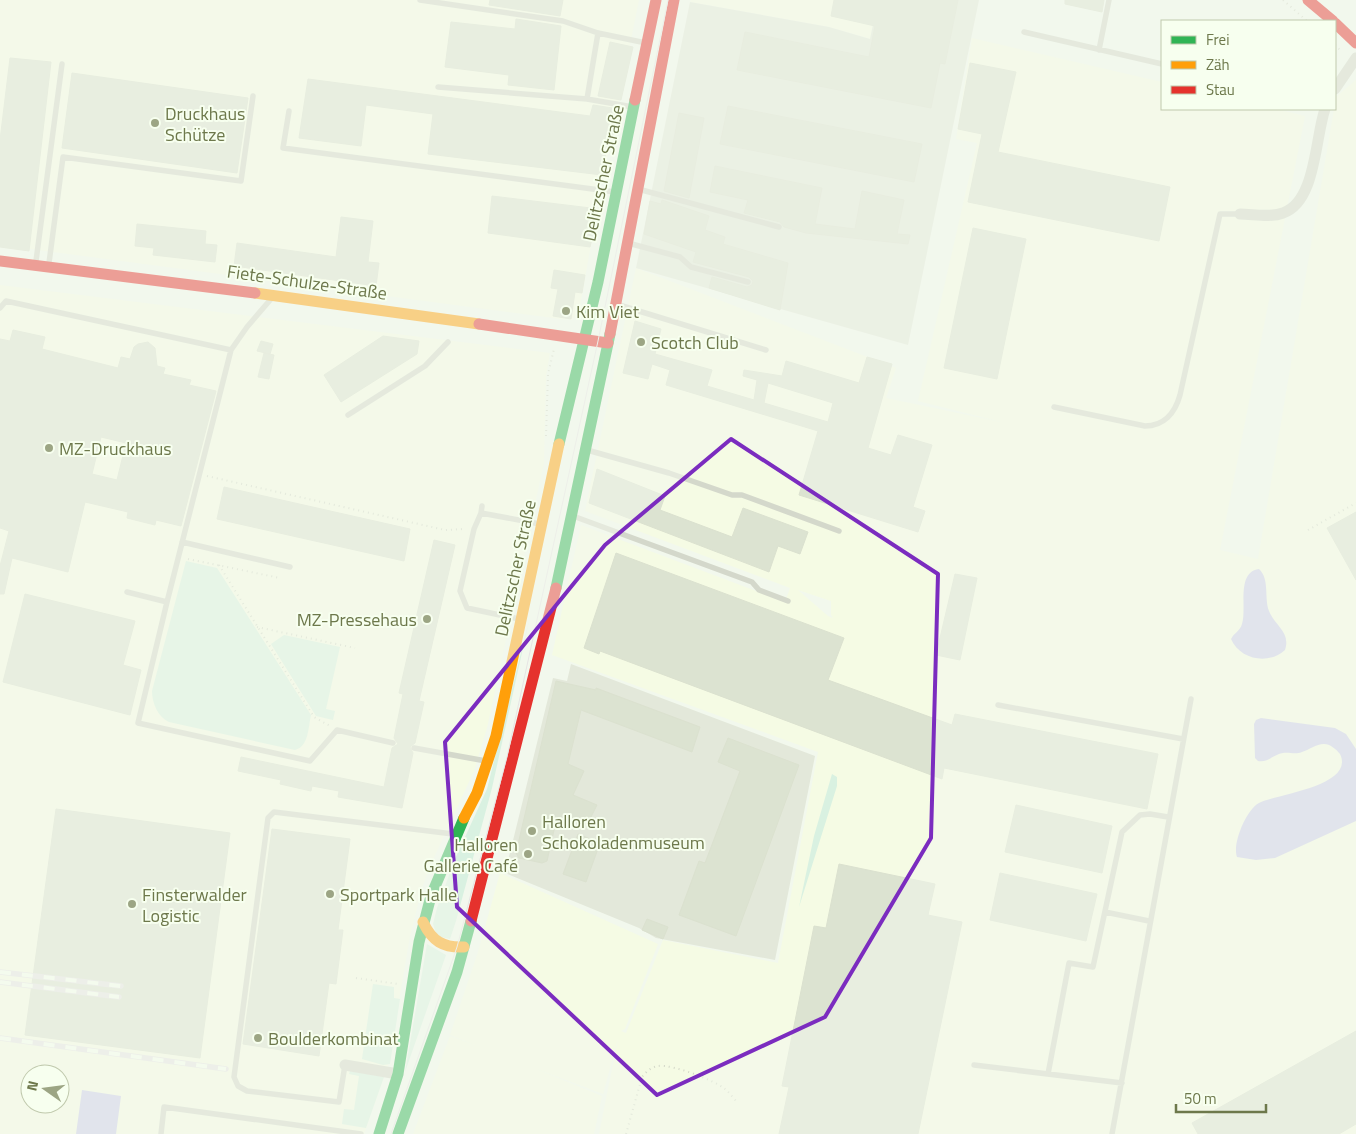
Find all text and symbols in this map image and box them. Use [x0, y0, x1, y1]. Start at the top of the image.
legend [1161, 20, 1336, 110]
text: Frei [1206, 28, 1229, 51]
text: Zäh [1206, 53, 1230, 76]
text: Stau [1206, 78, 1235, 101]
place label: Druckhaus Schütze [165, 100, 245, 148]
street label: Delitzscher Straße [575, 102, 631, 244]
marker: Druckhaus Schütze [149, 117, 161, 129]
street label: Fiete-Schulze-Straße [225, 257, 389, 307]
place label: Kim Viet [576, 298, 640, 325]
marker: Kim Viet [560, 305, 572, 317]
place label: Scotch Club [651, 329, 739, 356]
marker: Scotch Club [635, 336, 647, 348]
place label: MZ-Druckhaus [59, 435, 172, 462]
marker: MZ-Druckhaus [43, 442, 55, 454]
street label: Delitzscher Straße [487, 497, 543, 639]
place label: MZ-Pressehaus [297, 606, 417, 633]
marker: MZ-Pressehaus [421, 613, 433, 625]
place label: Halloren Schokoladenmuseum [542, 808, 705, 856]
marker: Halloren Schokoladenmuseum [526, 825, 538, 837]
place label: Halloren Gallerie Café [424, 831, 518, 879]
marker: Halloren Gallerie Café [522, 848, 534, 860]
place label: Finsterwalder Logistic [142, 881, 247, 929]
place label: Sportpark Halle [340, 881, 457, 908]
marker: Sportpark Halle [324, 888, 336, 900]
marker: Finsterwalder Logistic [126, 898, 138, 910]
place label: Boulderkombinat [268, 1025, 399, 1052]
marker: Boulderkombinat [252, 1032, 264, 1044]
north arrow [20, 1064, 70, 1114]
text: N [21, 1078, 43, 1093]
scale bar [1176, 1082, 1266, 1114]
text: 50 m [1184, 1087, 1217, 1110]

